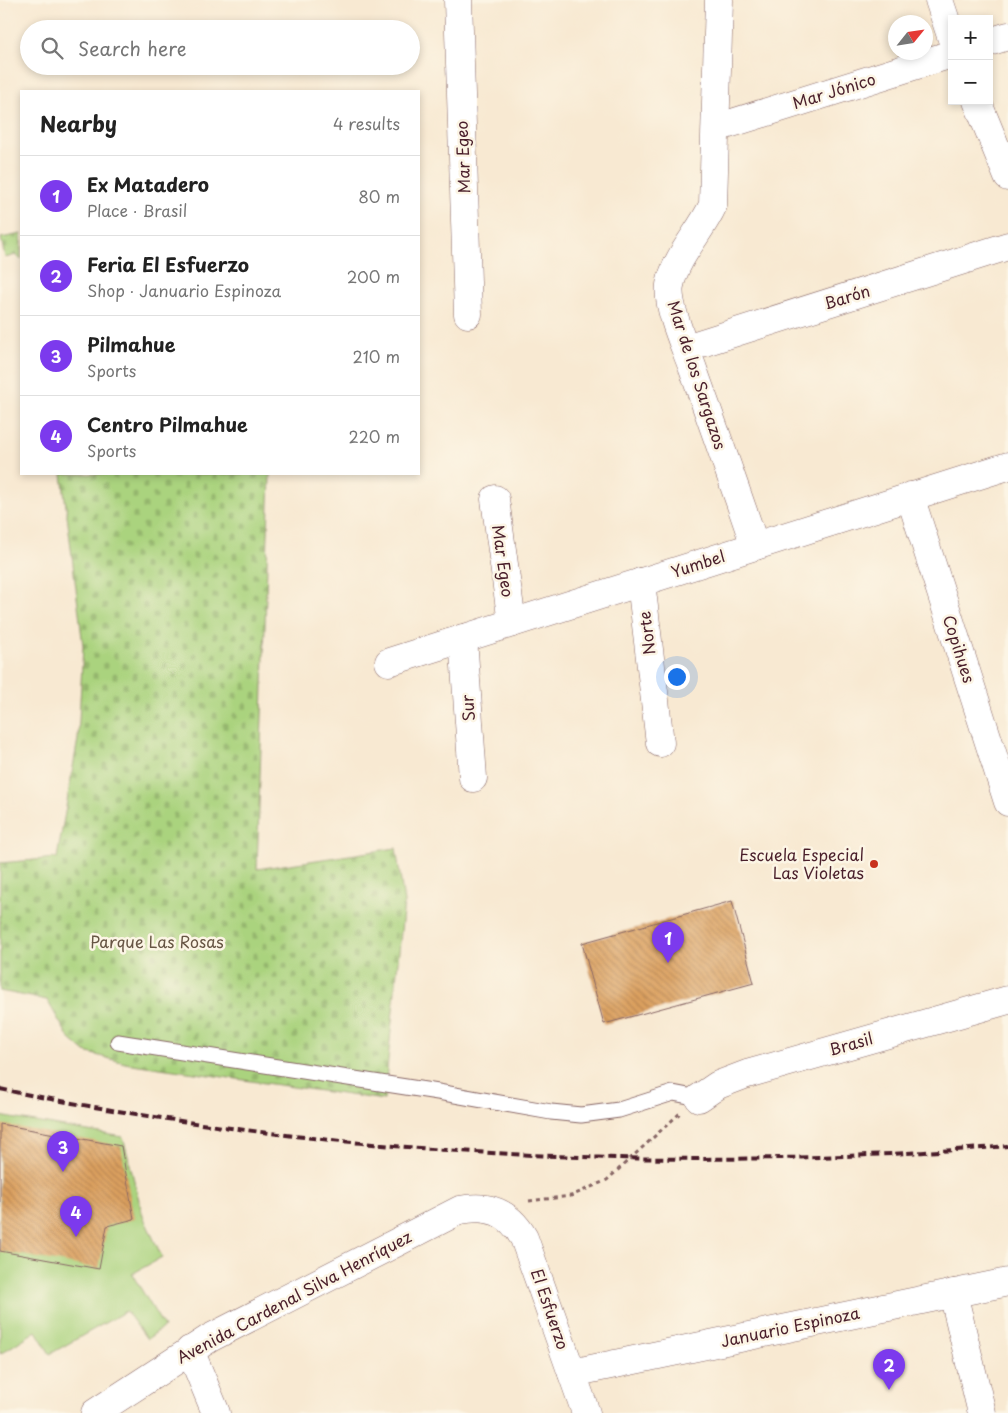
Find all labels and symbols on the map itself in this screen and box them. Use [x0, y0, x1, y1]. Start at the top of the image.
north arrow [888, 15, 933, 60]
street label: Mar Jónico [789, 66, 878, 114]
street label: Mar Egeo [449, 120, 475, 194]
street label: Barón [821, 278, 873, 314]
street label: Mar de los Sargazos [663, 297, 733, 452]
street label: Mar Egeo [487, 523, 521, 599]
street label: Yumbel [668, 543, 728, 583]
street label: Norte [631, 610, 661, 656]
street label: Copihues [938, 612, 982, 686]
your location [664, 664, 690, 690]
street label: Sur [454, 693, 480, 722]
place label: Escuela Especial Las Violetas [739, 842, 864, 884]
marker: Escuela Especial Las Violetas [868, 858, 880, 870]
pin: 1 [652, 922, 684, 963]
park label: Parque Las Rosas [90, 929, 224, 953]
street label: Brasil [826, 1025, 876, 1061]
pin: 3 [47, 1131, 79, 1172]
pin: 4 [60, 1196, 92, 1237]
street label: Avenida Cardenal Silva Henríquez [172, 1224, 416, 1368]
street label: El Esfuerzo [526, 1265, 576, 1352]
street label: Januario Espinoza [718, 1300, 862, 1352]
pin: 2 [873, 1349, 905, 1390]

